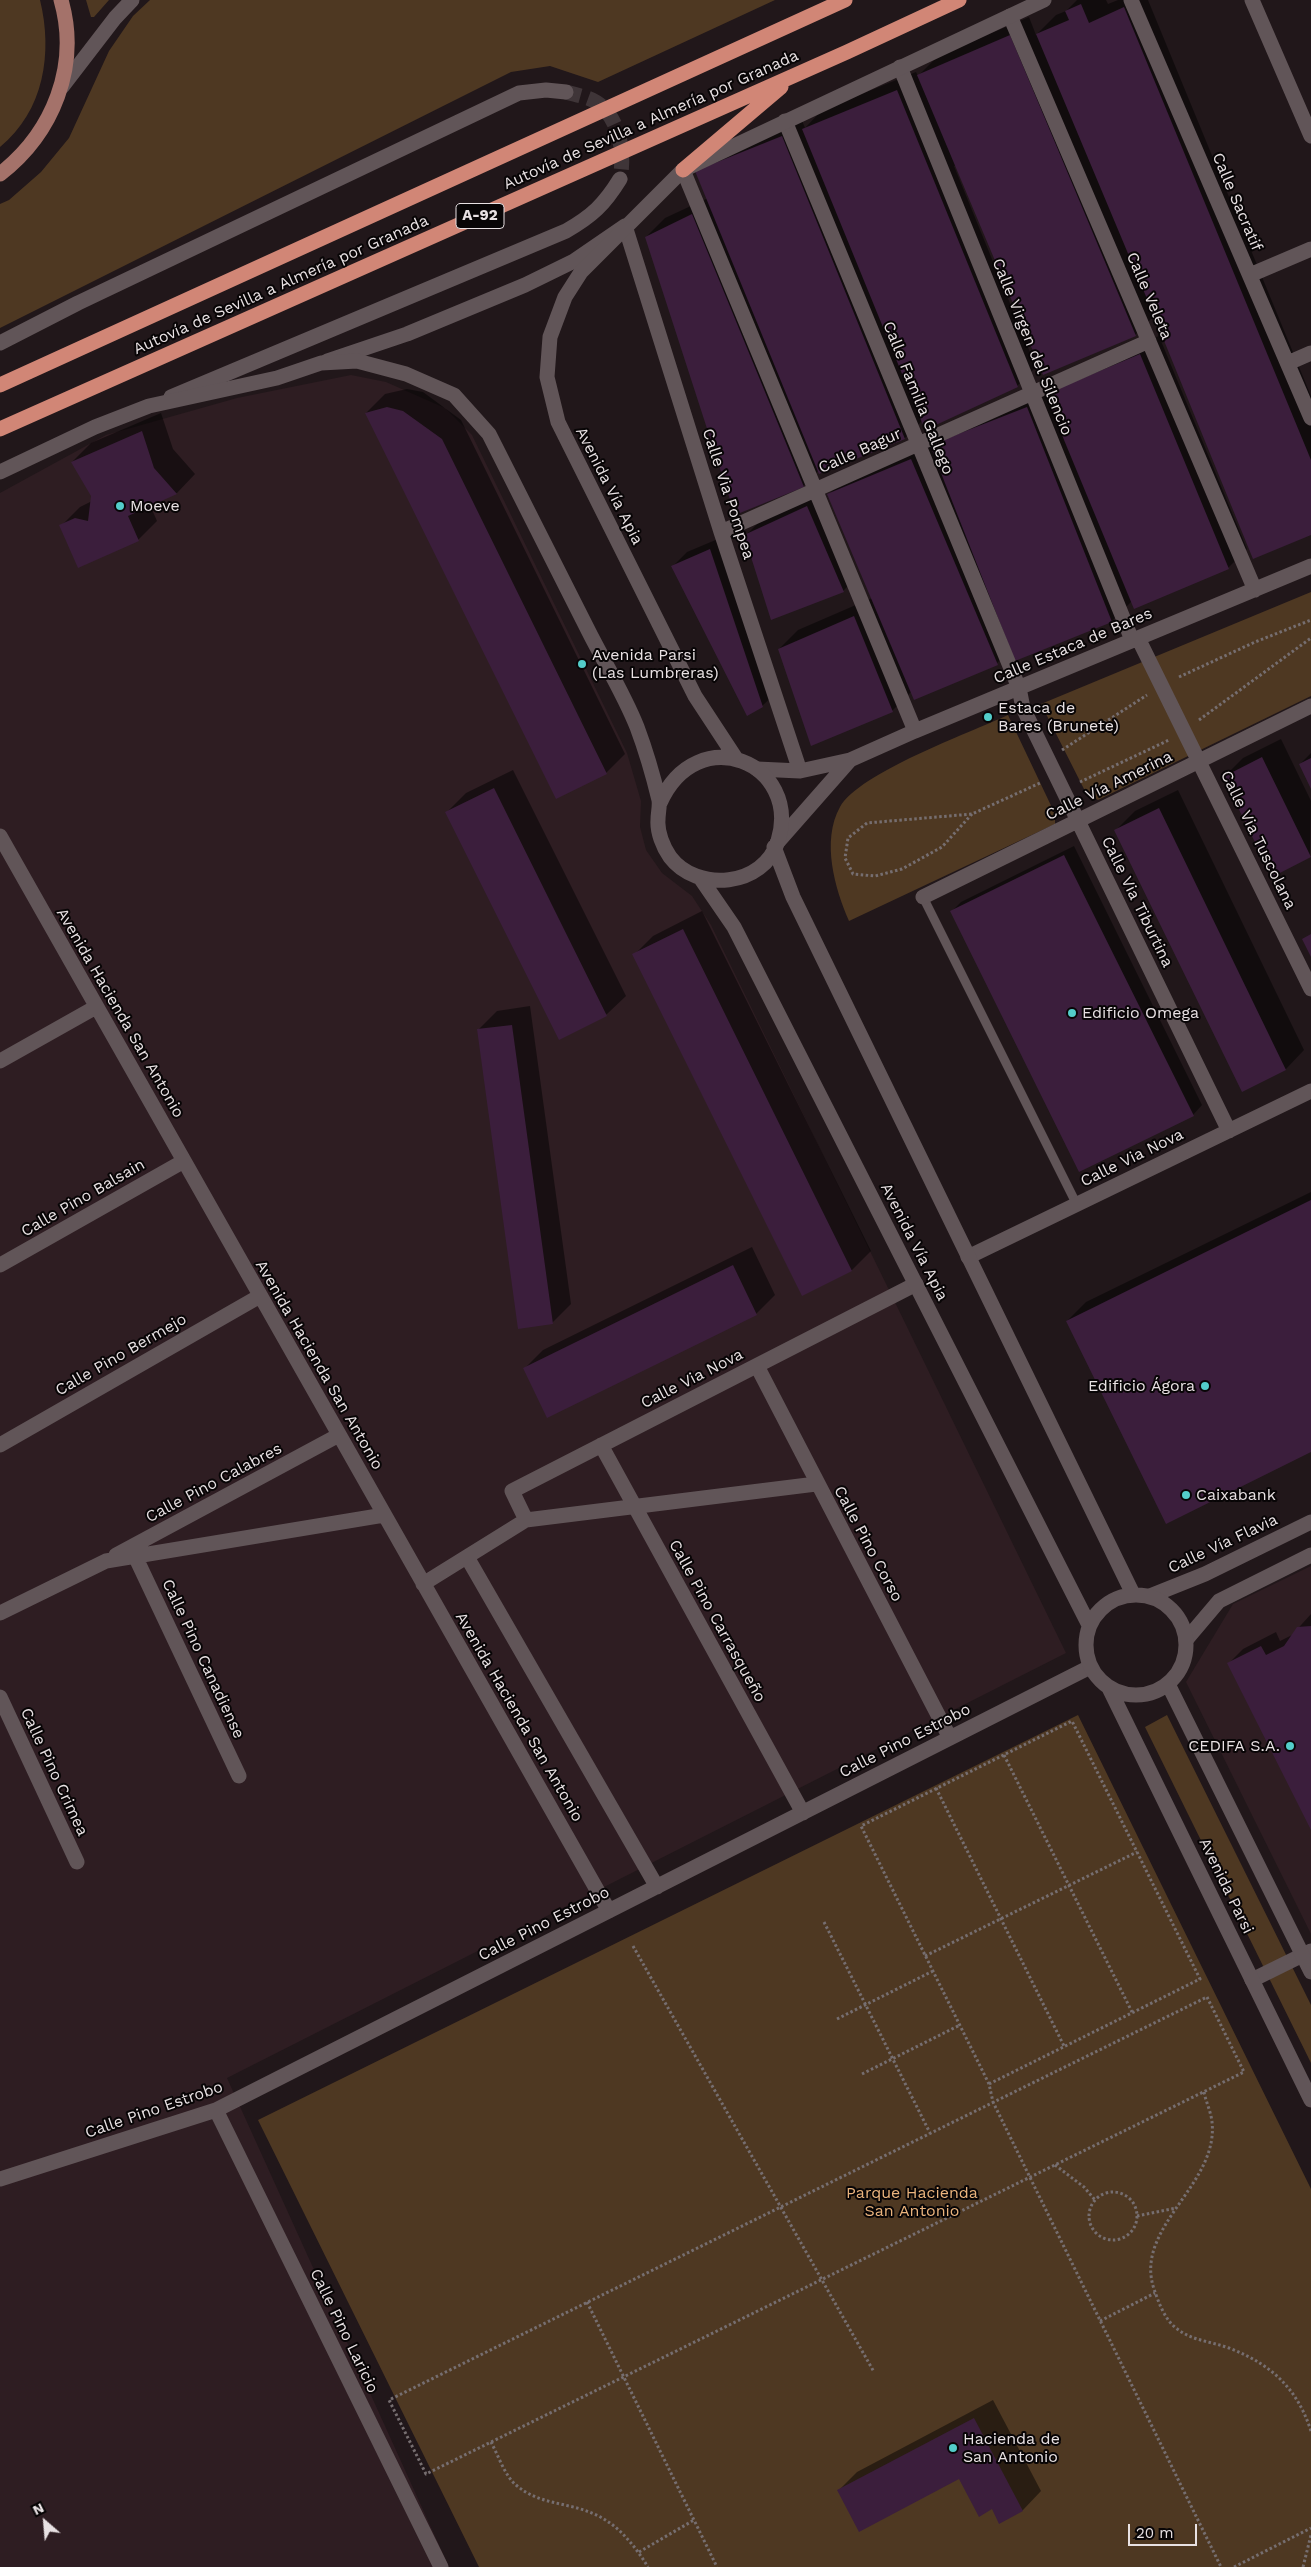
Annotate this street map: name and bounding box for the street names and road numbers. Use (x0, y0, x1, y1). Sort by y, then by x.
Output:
street label: Autovía de Sevilla a Almería por Granada (501, 46, 801, 194)
street label: Calle Sacratif (1208, 150, 1266, 254)
road number: A-92 (456, 204, 504, 228)
street label: Autovía de Sevilla a Almería por Granada (131, 211, 431, 359)
street label: Calle Veleta (1122, 249, 1176, 343)
street label: Calle Virgen del Silencio (988, 256, 1076, 438)
street label: Calle Familia Gallego (878, 319, 958, 477)
street label: Avenida Vía Apia (571, 424, 647, 548)
street label: Calle Bagur (815, 424, 905, 478)
street label: Calle Via Pompea (698, 426, 758, 562)
street label: Calle Estaca de Bares (991, 604, 1155, 688)
street label: Calle Vía Amerina (1043, 747, 1175, 825)
street label: Calle Via Tuscolana (1216, 767, 1300, 913)
street label: Calle Via Tiburtina (1097, 833, 1177, 971)
street label: Avenida Hacienda San Antonio (52, 905, 188, 1121)
street label: Calle Via Nova (1077, 1125, 1187, 1191)
street label: Calle Pino Balsain (18, 1155, 148, 1241)
street label: Avenida Vía Apia (876, 1180, 952, 1304)
street label: Avenida Hacienda San Antonio (251, 1257, 387, 1473)
street label: Calle Pino Bermejo (52, 1310, 190, 1400)
street label: Calle Via Nova (638, 1345, 746, 1413)
street label: Calle Pino Calabres (143, 1439, 285, 1527)
street label: Calle Pino Corso (829, 1483, 907, 1605)
street label: Calle Vía Flavia (1165, 1510, 1281, 1578)
street label: Calle Pino Carrasqueño (664, 1537, 770, 1705)
street label: Calle Pino Canadiense (158, 1576, 248, 1742)
street label: Avenida Hacienda San Antonio (451, 1609, 587, 1825)
street label: Calle Pino Estrobo (836, 1700, 974, 1782)
street label: Calle Pino Crimea (16, 1705, 92, 1839)
street label: Avenida Parsi (1195, 1835, 1257, 1937)
street label: Calle Pino Estrobo (475, 1883, 613, 1965)
street label: Calle Pino Estrobo (83, 2077, 225, 2143)
street label: Calle Pino Laricio (306, 2266, 382, 2396)

